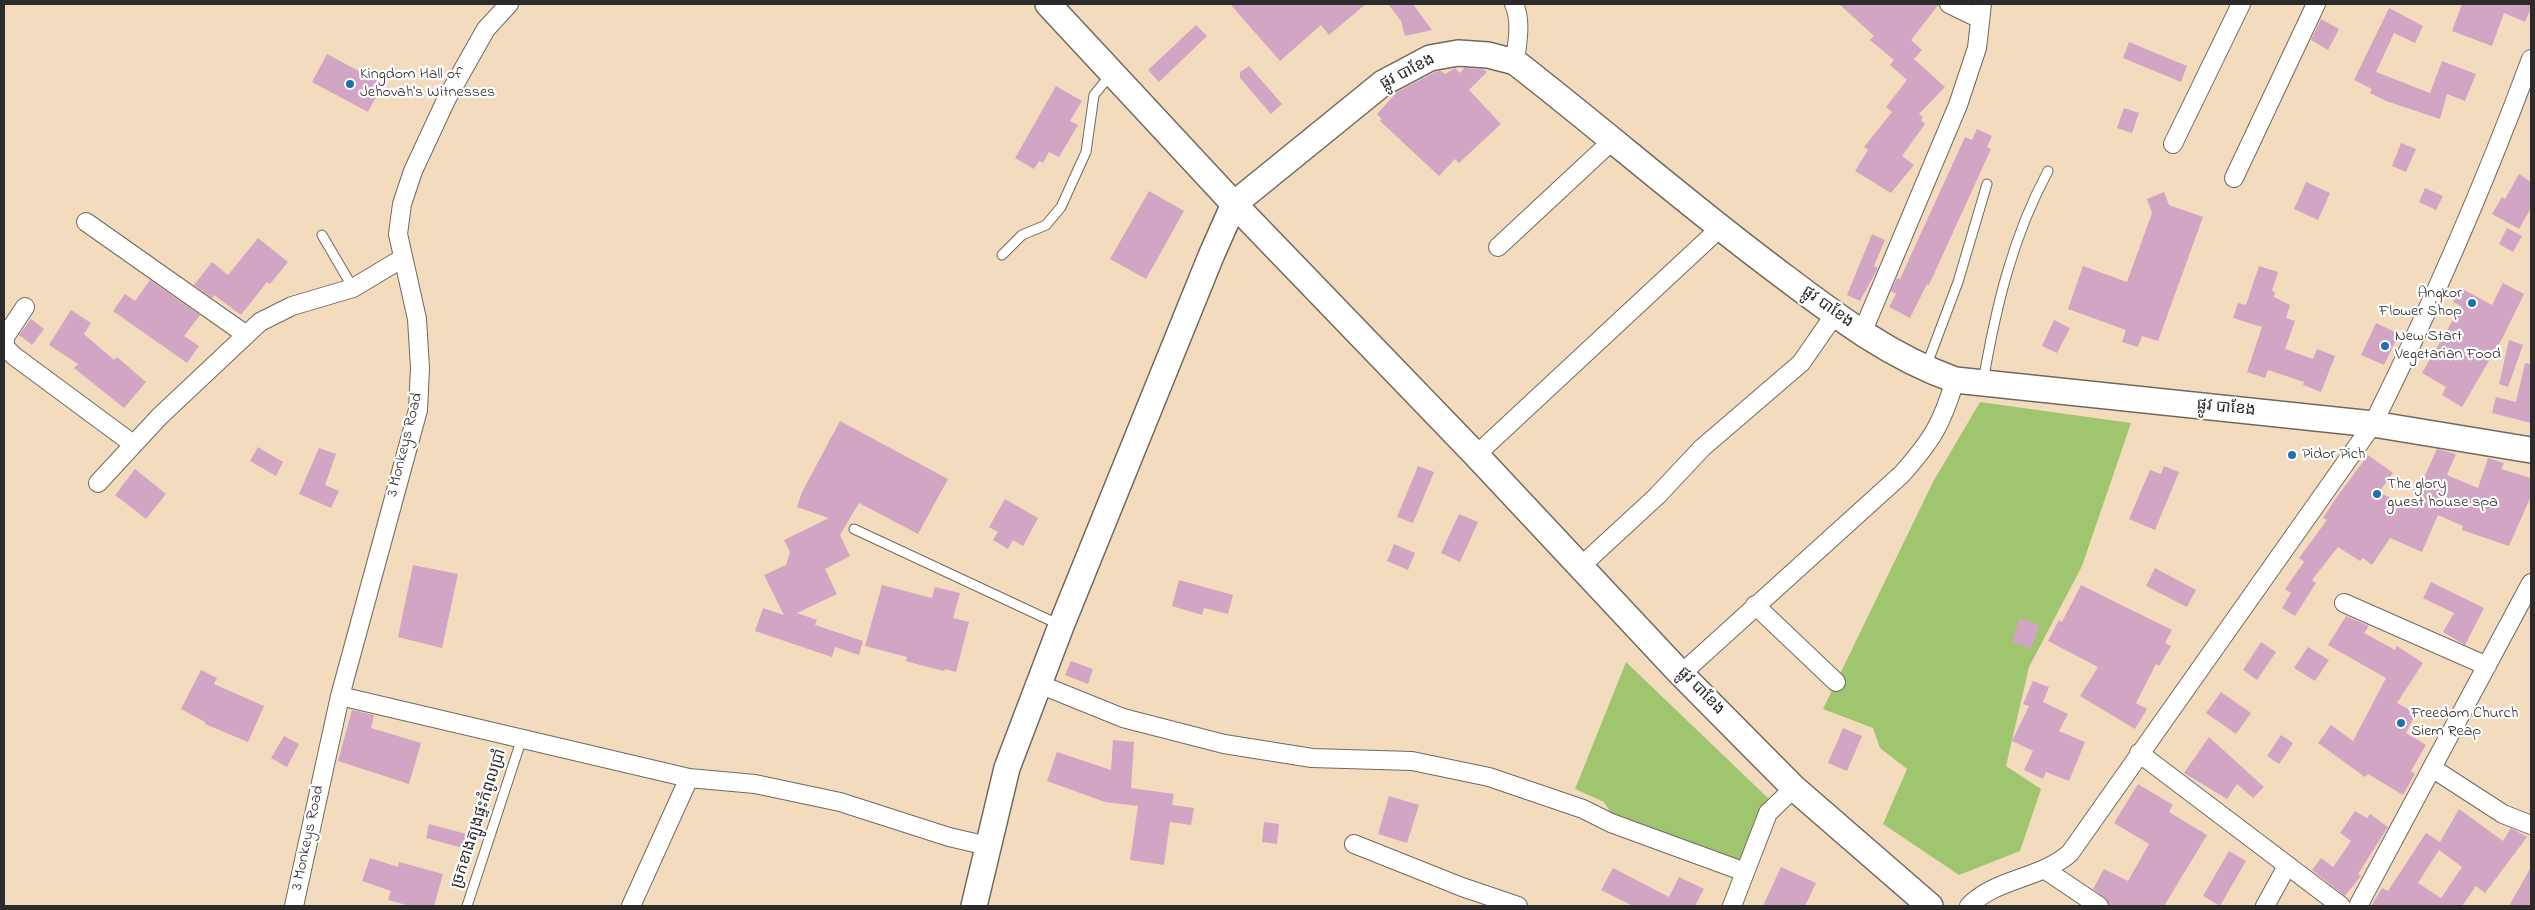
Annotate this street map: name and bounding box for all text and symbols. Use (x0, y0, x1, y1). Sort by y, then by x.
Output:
street label: ផ្លូវ បាខែង (1377, 51, 1439, 95)
place label: Kingdom Hall of Jehovah's Witnesses (360, 65, 495, 103)
marker: Kingdom Hall of Jehovah's Witnesses (344, 78, 356, 90)
street label: ផ្លូវ បាខែង (1797, 283, 1857, 333)
place label: Angkor Flower Shop (2379, 284, 2462, 322)
marker: Angkor Flower Shop (2466, 297, 2478, 309)
place label: New Start Vegetarian Food (2395, 327, 2501, 365)
marker: New Start Vegetarian Food (2379, 340, 2391, 352)
street label: 3 Monkeys Road (384, 391, 428, 499)
street label: ផ្លូវ បាខែង (2196, 396, 2256, 422)
place label: Pidor Pich (2302, 445, 2365, 465)
marker: Pidor Pich (2286, 449, 2298, 461)
place label: The glory guest house spa (2387, 475, 2498, 513)
marker: The glory guest house spa (2371, 488, 2383, 500)
street label: ផ្លូវ បាខែង (1673, 664, 1727, 720)
place label: Freedom Church Siem Reap (2411, 704, 2518, 742)
marker: Freedom Church Siem Reap (2395, 717, 2407, 729)
street label: ច្រកខាងត្បូងផ្ទះកំពូលប្រាំ (448, 747, 512, 891)
street label: 3 Monkeys Road (289, 784, 329, 892)

